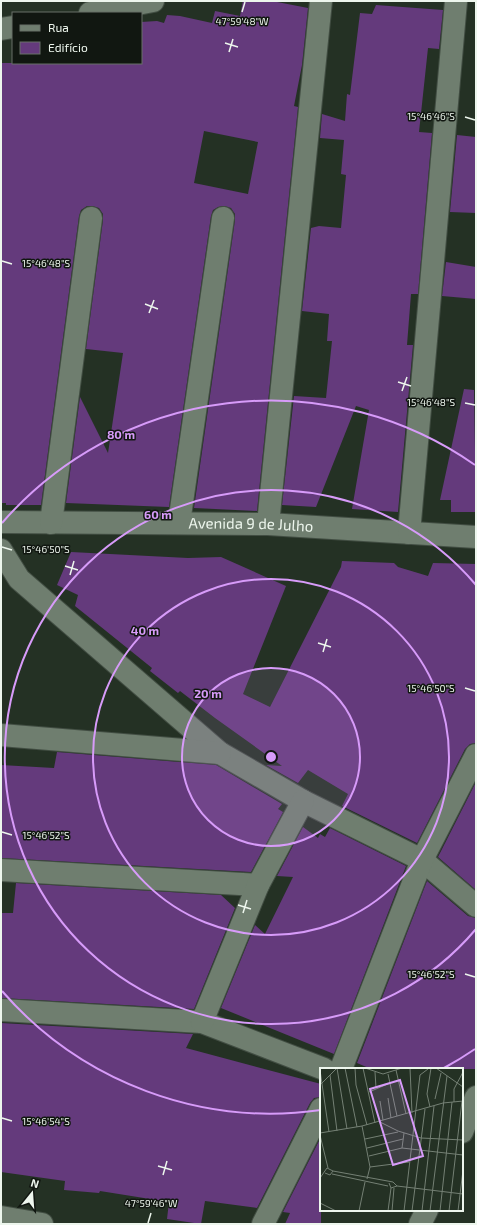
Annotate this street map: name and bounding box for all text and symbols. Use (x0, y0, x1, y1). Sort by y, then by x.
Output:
legend (12, 12, 142, 64)
text: 47°59'48"W (215, 15, 269, 27)
text: Rua (48, 20, 69, 34)
text: Edifício (48, 40, 88, 54)
text: 15°46'46"S (407, 110, 455, 122)
text: 15°46'48"S (22, 257, 70, 269)
text: 15°46'48"S (407, 396, 455, 408)
text: 80 m (107, 427, 135, 441)
text: 60 m (144, 507, 172, 521)
street label: Avenida 9 de Julho (189, 513, 314, 535)
text: 15°46'50"S (22, 543, 70, 555)
text: 40 m (131, 623, 159, 637)
text: 15°46'50"S (407, 682, 455, 694)
text: 20 m (194, 686, 222, 700)
centre of rings (264, 750, 278, 764)
text: 15°46'52"S (22, 829, 70, 841)
text: 15°46'52"S (407, 968, 455, 980)
inset map (320, 1068, 463, 1211)
text: 15°46'54"S (22, 1115, 70, 1127)
north arrow (12, 1173, 52, 1213)
text: N (29, 1176, 41, 1190)
text: 47°59'46"W (125, 1197, 178, 1209)

